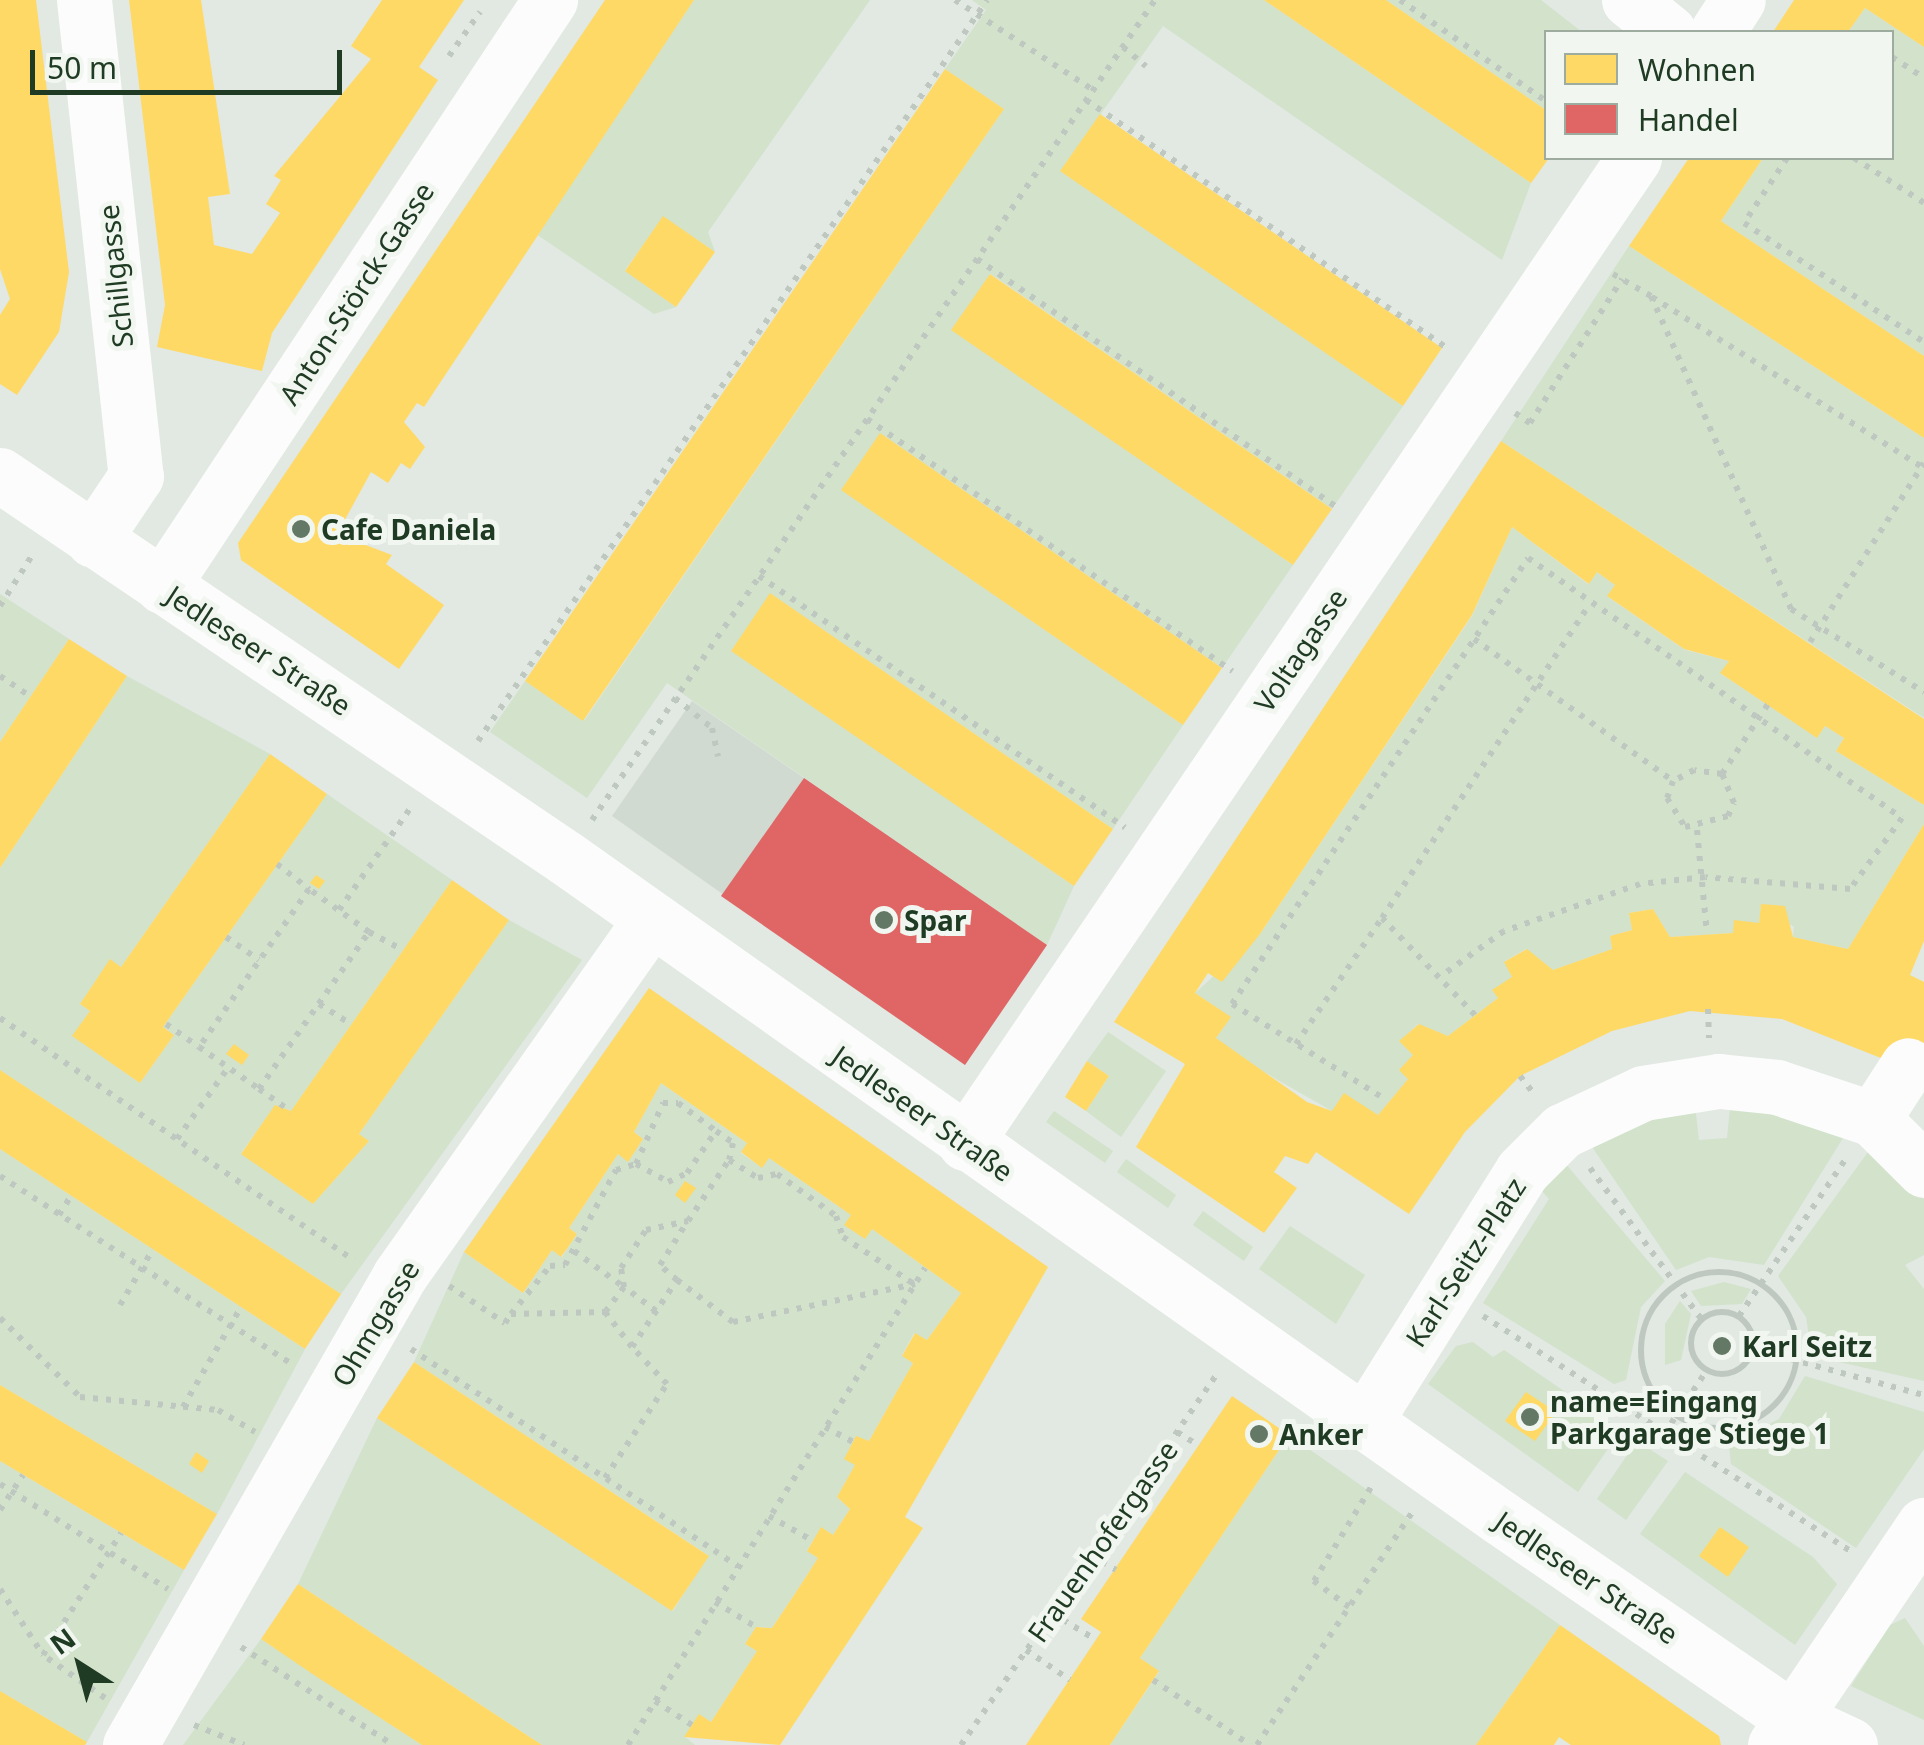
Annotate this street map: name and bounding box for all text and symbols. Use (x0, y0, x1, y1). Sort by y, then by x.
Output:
scale bar (35, 30, 348, 92)
legend (1544, 30, 1894, 160)
text: 50 m (47, 47, 117, 88)
text: Wohnen (1638, 49, 1756, 90)
text: Handel (1638, 99, 1739, 140)
street label: Anton-Störck-Gasse (272, 176, 440, 410)
street label: Schillgasse (91, 203, 139, 349)
place label: Cafe Daniela (321, 512, 496, 546)
marker: Cafe Daniela (290, 518, 312, 540)
street label: Jedleseer Straße (160, 578, 358, 722)
street label: Voltagasse (1246, 582, 1354, 718)
place label: Spar (904, 903, 966, 937)
marker: Spar (873, 909, 895, 931)
street label: Jedleseer Straße (826, 1038, 1020, 1188)
street label: Karl-Seitz-Platz (1398, 1171, 1532, 1353)
street label: Ohmgasse (324, 1254, 426, 1392)
place label: Karl Seitz (1742, 1329, 1872, 1363)
marker: Karl Seitz (1711, 1335, 1733, 1357)
place label: name=Eingang Parkgarage Stiege 1 (1550, 1384, 1829, 1450)
marker: name=Eingang Parkgarage Stiege 1 (1519, 1406, 1541, 1428)
place label: Anker (1279, 1417, 1363, 1451)
marker: Anker (1248, 1423, 1270, 1445)
street label: Frauenhofergasse (1020, 1434, 1184, 1648)
street label: Jedleseer Straße (1489, 1503, 1685, 1651)
north arrow (30, 1615, 130, 1715)
text: N (42, 1619, 83, 1663)

